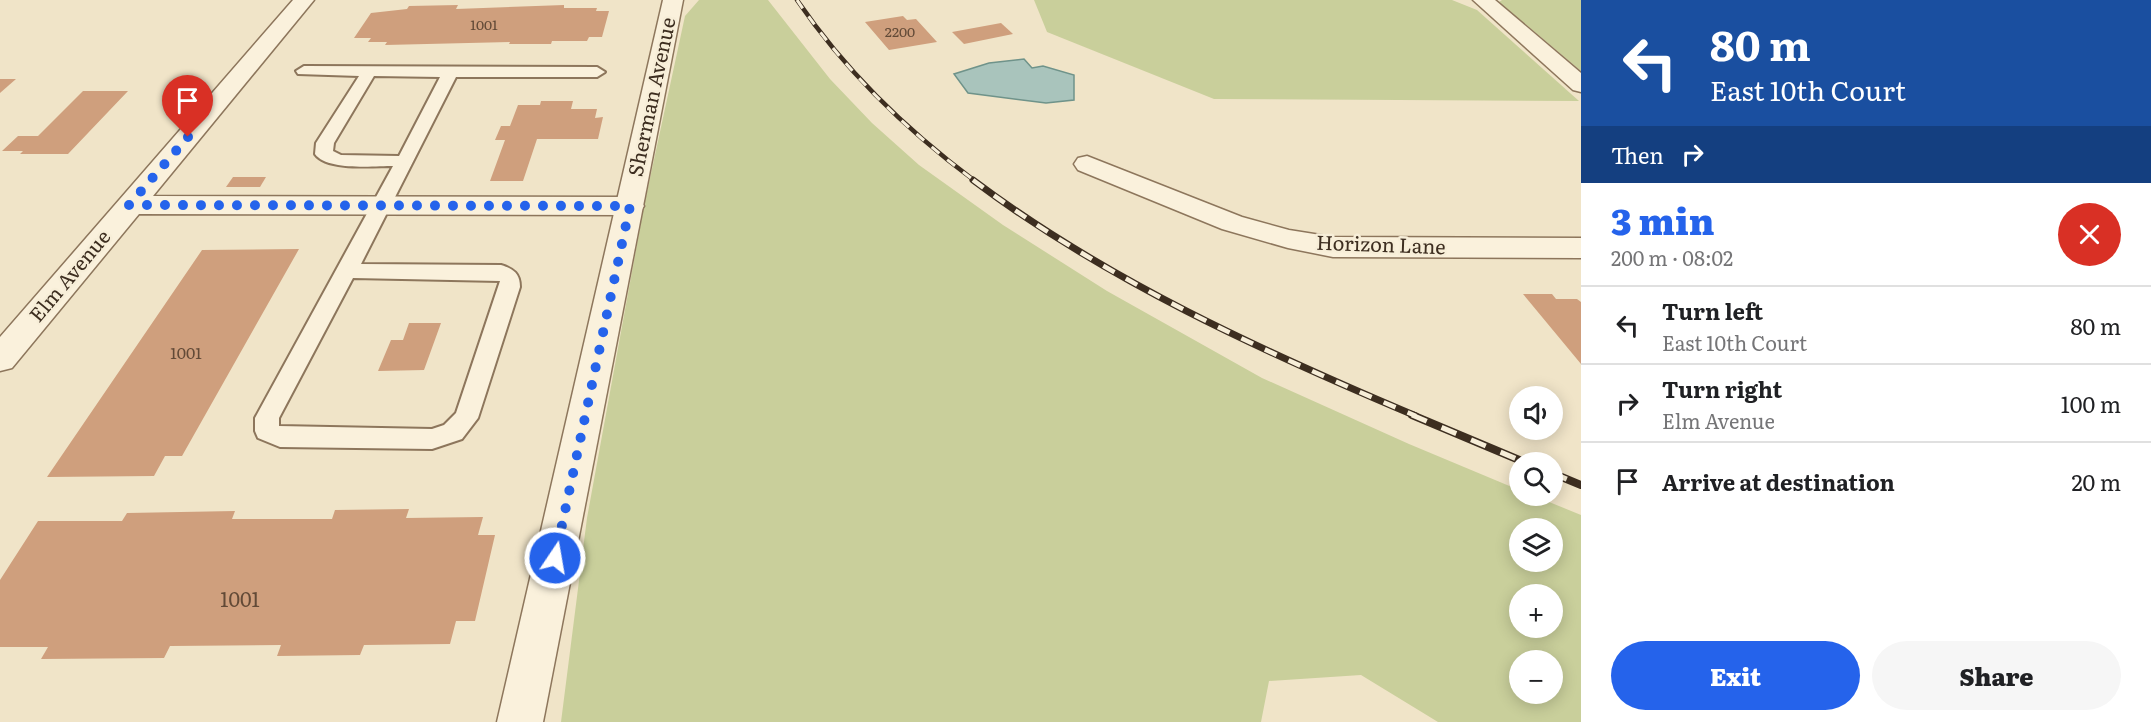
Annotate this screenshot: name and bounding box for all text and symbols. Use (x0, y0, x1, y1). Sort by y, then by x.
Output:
text: 80 m (1710, 12, 1811, 74)
house number: 1001 (470, 14, 498, 34)
street label: Sherman Avenue (619, 14, 682, 179)
house number: 2200 (885, 21, 915, 41)
icon: left (1611, 24, 1689, 102)
text: East 10th Court (1710, 69, 1906, 109)
pin (162, 75, 213, 137)
icon: arrive (171, 84, 204, 117)
text: Then (1611, 138, 1664, 171)
icon: right (1676, 138, 1709, 171)
text: 3 min (1611, 193, 1715, 246)
button: close (2058, 203, 2121, 266)
street label: Elm Avenue (21, 222, 116, 328)
street label: Horizon Lane (1316, 226, 1446, 260)
text: 200 m · 08:02 (1611, 242, 1733, 272)
text: Turn left (1662, 294, 1763, 327)
icon: left (1611, 309, 1644, 342)
text: 80 m (2070, 309, 2121, 342)
text: East 10th Court (1662, 327, 1807, 357)
house number: 1001 (170, 340, 202, 364)
text: Turn right (1662, 372, 1782, 405)
map controls (1509, 386, 1563, 704)
button: sound (1509, 386, 1563, 440)
icon: right (1611, 387, 1644, 420)
text: 100 m (2061, 387, 2121, 420)
text: Elm Avenue (1662, 405, 1775, 435)
button: search (1509, 452, 1563, 506)
icon: arrive (1611, 465, 1644, 498)
text: Arrive at destination (1662, 465, 1895, 498)
text: 20 m (2071, 465, 2121, 498)
button: layers (1509, 518, 1563, 572)
position arrow (523, 526, 587, 590)
house number: 1001 (220, 583, 260, 613)
button: + (1509, 584, 1563, 638)
button: Exit (1611, 641, 1860, 710)
button: Share (1872, 641, 2121, 710)
button: − (1509, 650, 1563, 704)

